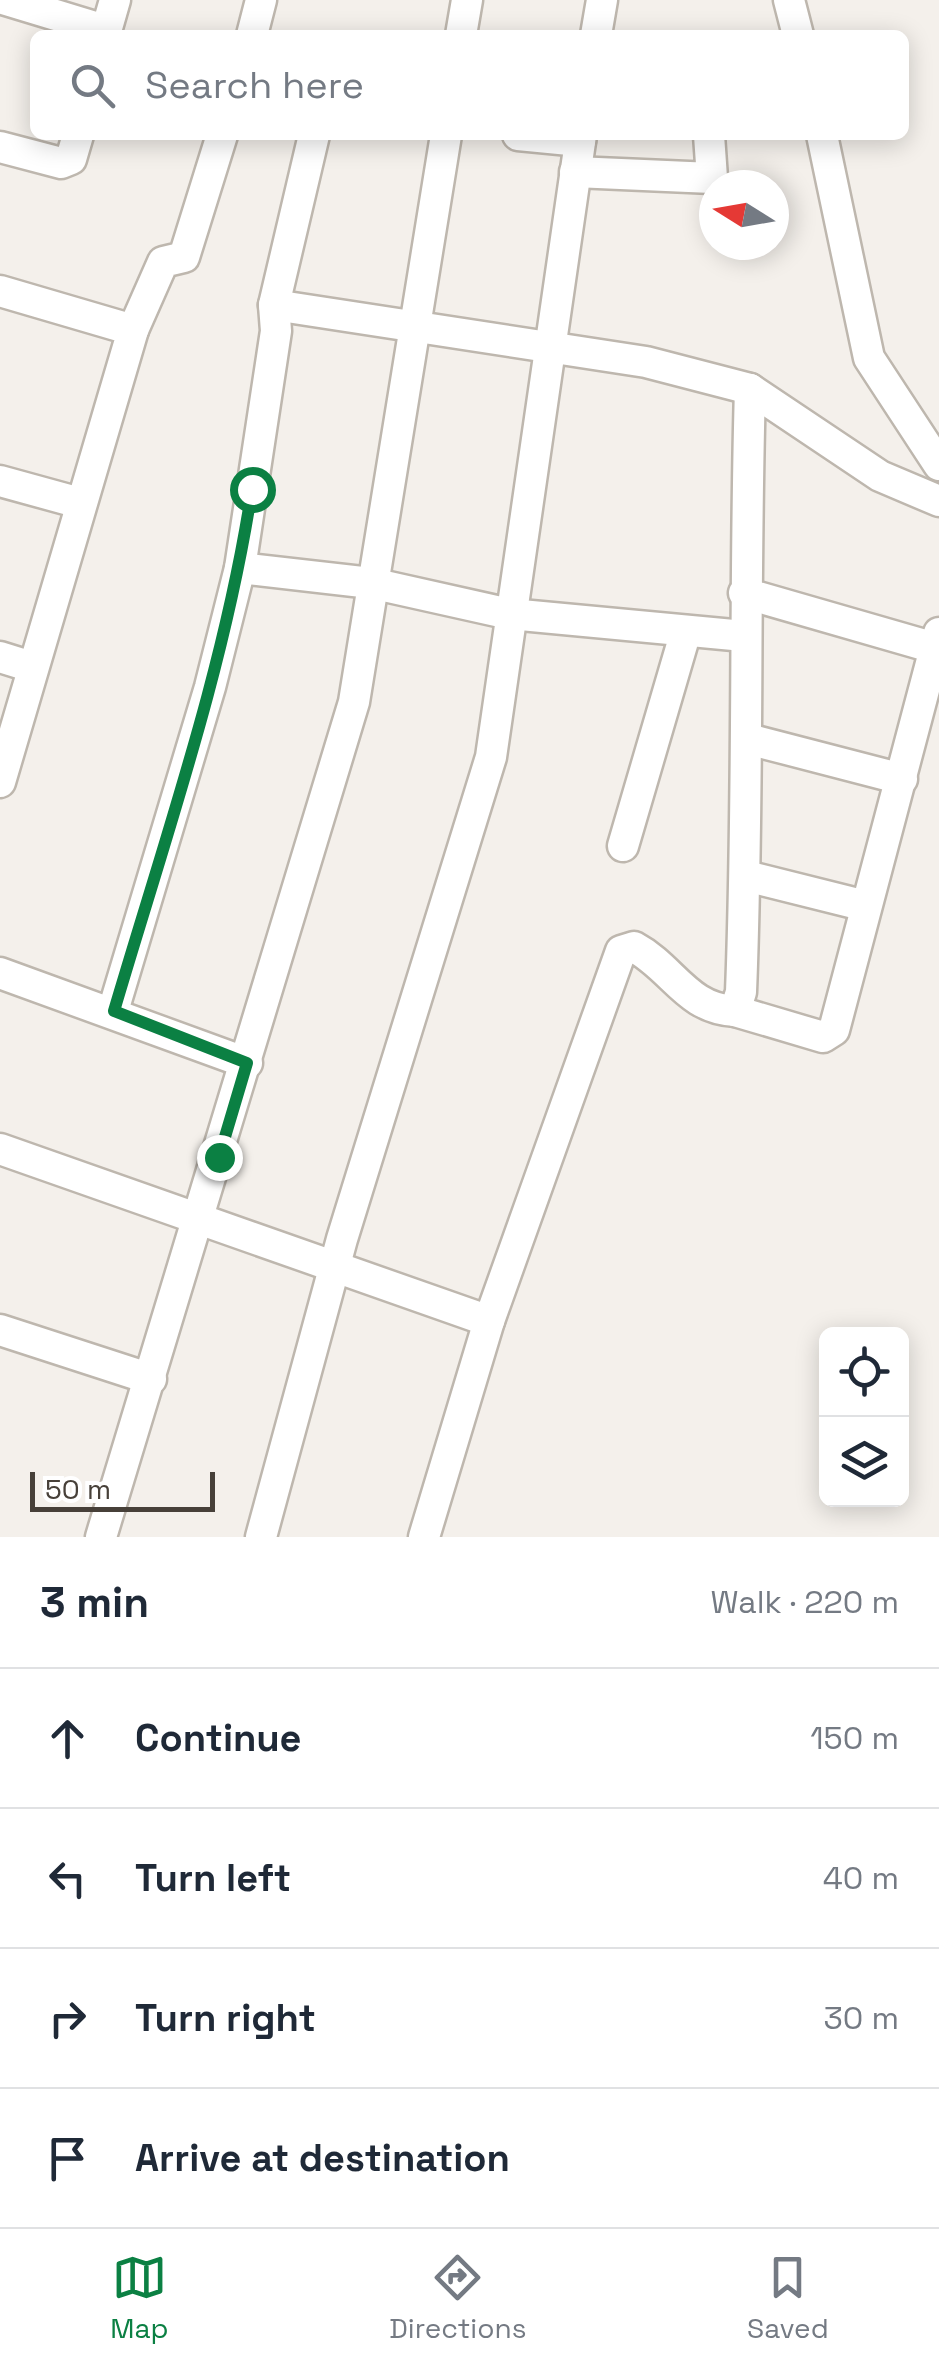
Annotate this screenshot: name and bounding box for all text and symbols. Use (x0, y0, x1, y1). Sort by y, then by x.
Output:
search box (30, 30, 909, 140)
icon: search (65, 58, 120, 113)
text: Search here (145, 61, 364, 109)
north arrow (699, 170, 789, 260)
route start (230, 467, 276, 513)
route end (197, 1135, 243, 1181)
map controls (819, 1327, 909, 1507)
button: locate (819, 1327, 909, 1417)
button: layers (819, 1417, 909, 1507)
scale bar (30, 1467, 215, 1512)
text: 50 m (45, 1471, 111, 1507)
text: 3 min (40, 1576, 149, 1629)
text: Walk · 220 m (711, 1582, 899, 1622)
icon: ahead (40, 1711, 95, 1766)
text: Continue (135, 1714, 301, 1762)
text: 150 m (810, 1718, 899, 1758)
icon: left (40, 1851, 95, 1906)
text: Turn left (135, 1854, 291, 1902)
text: 40 m (823, 1858, 899, 1898)
icon: right (40, 1991, 95, 2046)
text: Turn right (135, 1994, 316, 2042)
text: 30 m (823, 1998, 899, 2038)
icon: arrive (40, 2131, 95, 2186)
text: Arrive at destination (135, 2134, 510, 2182)
tab: Map (110, 2250, 169, 2346)
tab: Directions (389, 2250, 526, 2346)
tab: Saved (747, 2250, 829, 2346)

